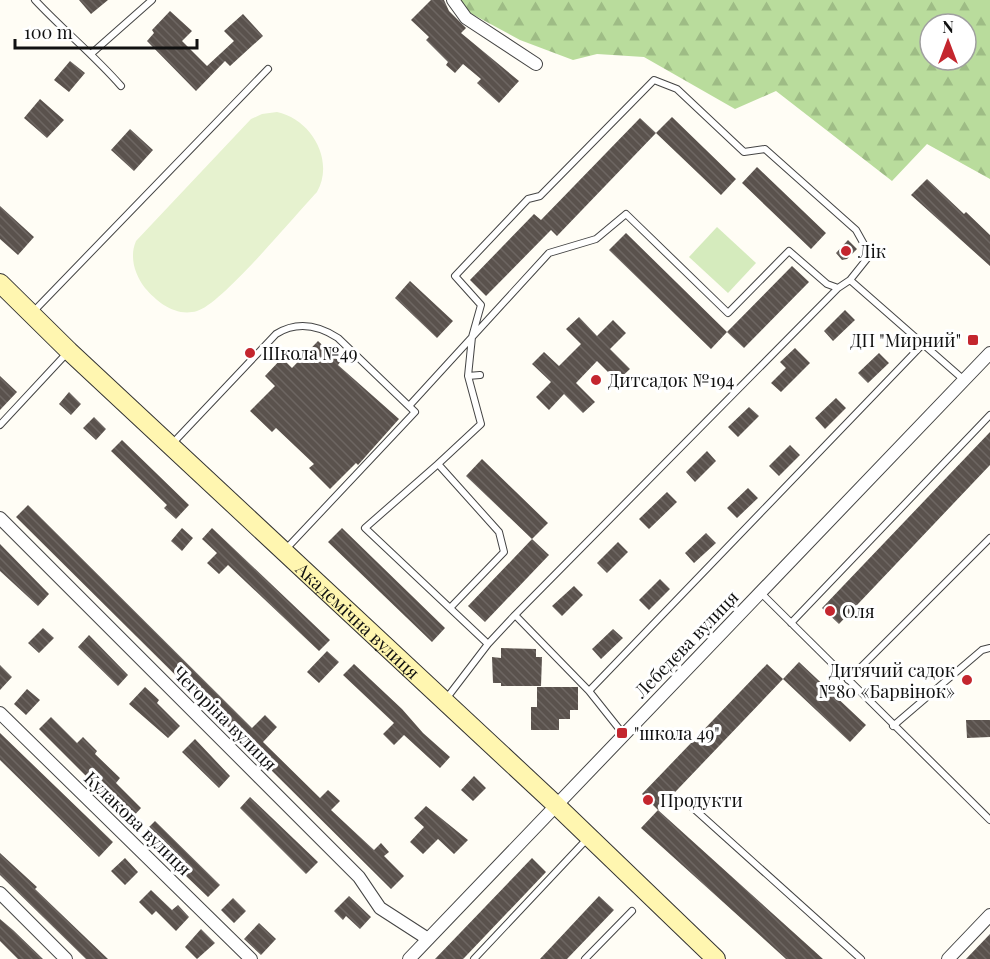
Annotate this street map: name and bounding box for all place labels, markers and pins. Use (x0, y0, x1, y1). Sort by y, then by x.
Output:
place label: Лік (857, 239, 886, 263)
marker: Лік (839, 244, 853, 258)
place label: ДП "Мирний" (850, 328, 961, 352)
marker: ДП "Мирний" (966, 333, 980, 347)
place label: Школа №49 (262, 341, 358, 365)
marker: Школа №49 (243, 346, 257, 360)
place label: Дитсадок №194 (608, 368, 735, 392)
marker: Дитсадок №194 (589, 373, 603, 387)
place label: Оля (842, 599, 875, 623)
marker: Оля (823, 604, 837, 618)
place label: Дитячий садок №80 «Барвінок» (819, 658, 955, 703)
marker: Дитячий садок №80 «Барвінок» (960, 673, 974, 687)
place label: "школа 49" (634, 721, 720, 745)
marker: "школа 49" (615, 726, 629, 740)
place label: Продукти (660, 788, 743, 812)
marker: Продукти (641, 793, 655, 807)

